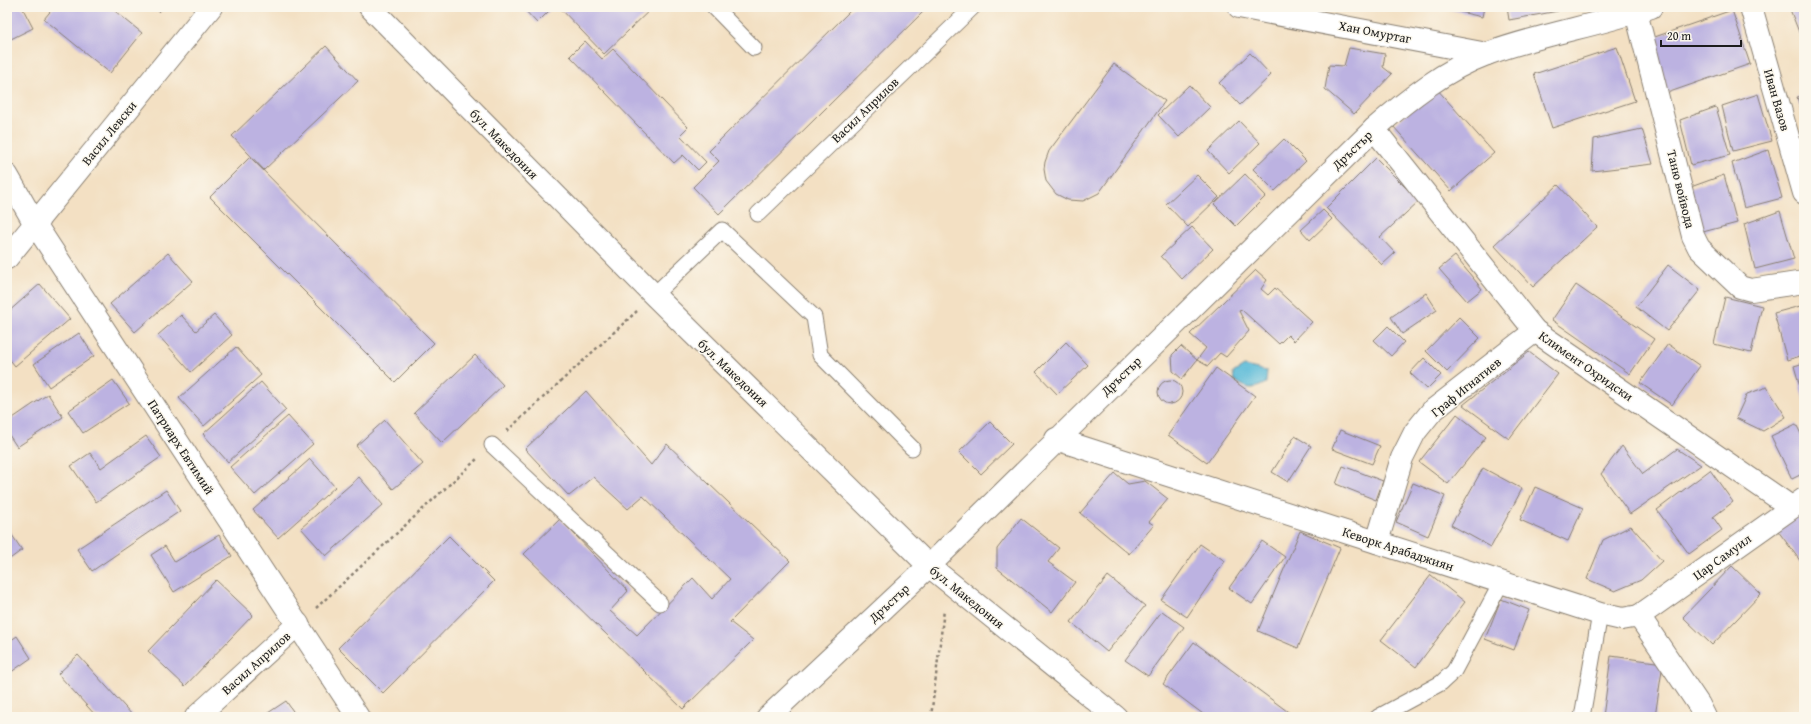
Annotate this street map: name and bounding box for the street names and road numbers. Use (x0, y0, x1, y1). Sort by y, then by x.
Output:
street label: Хан Омуртаг (1337, 16, 1413, 48)
street label: Иван Вазов (1759, 67, 1795, 133)
street label: Васил Априлов (827, 73, 903, 147)
street label: Васил Левски (77, 96, 141, 169)
street label: бул. Македония (465, 105, 543, 184)
street label: Дръстър (1327, 126, 1376, 175)
street label: Таню войвода (1662, 148, 1700, 231)
street label: Климент Охридски (1535, 326, 1637, 406)
street label: бул. Македония (694, 334, 773, 412)
street label: Дръстър (1096, 352, 1145, 401)
street label: Граф Игнатиев (1427, 353, 1505, 421)
street label: Патриарх Евтимий (143, 396, 219, 499)
street label: Кеворк Арабаджиян (1340, 522, 1457, 576)
street label: Цар Самуил (1689, 529, 1755, 585)
street label: бул. Македония (926, 561, 1009, 633)
street label: Дръстър (864, 579, 914, 628)
street label: Васил Априлов (217, 627, 295, 699)

